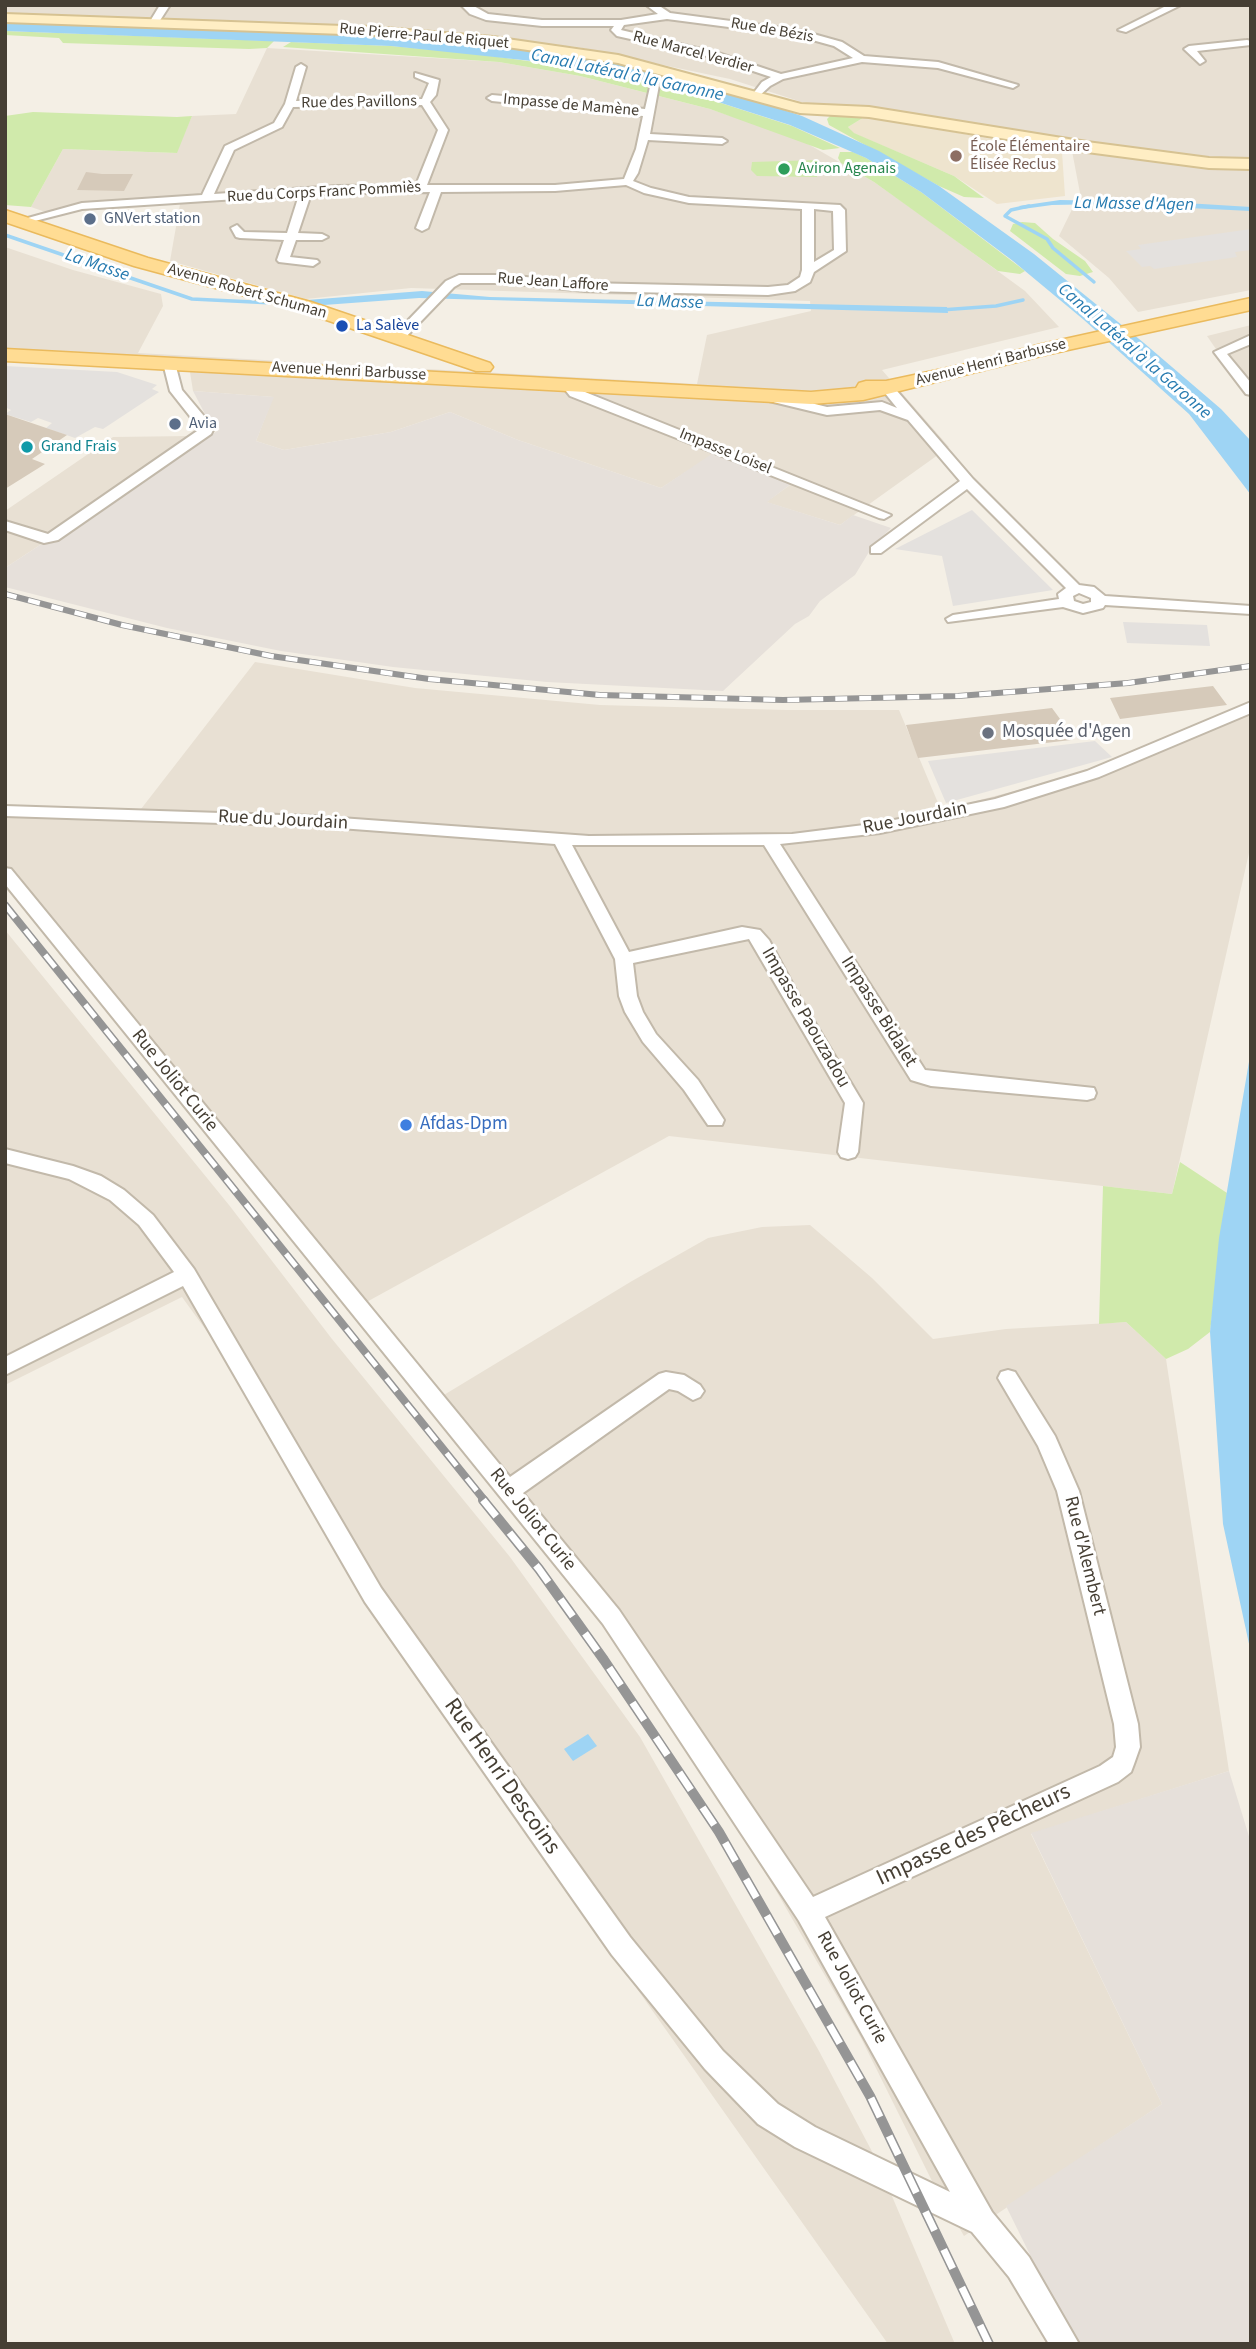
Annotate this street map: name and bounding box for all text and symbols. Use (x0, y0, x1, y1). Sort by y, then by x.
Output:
street label: Rue de Bézis (729, 14, 815, 48)
street label: Rue Pierre-Paul de Riquet (338, 20, 510, 54)
street label: Rue Marcel Verdier (631, 28, 755, 78)
water label: Canal Latéral à la Garonne (529, 45, 725, 107)
street label: Impasse de Mamène (502, 90, 640, 122)
street label: Rue des Pavillons (301, 92, 417, 114)
place label: École Élémentaire Élisée Reclus (970, 137, 1090, 175)
marker: École Élémentaire Élisée Reclus (948, 148, 964, 164)
place label: Aviron Agenais (798, 159, 896, 179)
marker: Aviron Agenais (776, 161, 792, 177)
street label: Rue du Corps Franc Pommiès (226, 178, 422, 208)
water label: La Masse d'Agen (1074, 193, 1194, 217)
place label: GNVert station (104, 209, 200, 229)
marker: GNVert station (82, 211, 98, 227)
water label: La Masse (62, 245, 132, 287)
street label: Avenue Robert Schuman (165, 260, 329, 324)
street label: Rue Jean Laffore (497, 270, 609, 296)
water label: Canal Latéral à la Garonne (1053, 279, 1215, 425)
water label: La Masse (636, 291, 704, 315)
place label: La Salève (356, 316, 419, 336)
marker: La Salève (334, 318, 350, 334)
street label: Avenue Henri Barbusse (914, 335, 1068, 391)
street label: Avenue Henri Barbusse (271, 358, 427, 386)
place label: Avia (189, 414, 217, 434)
marker: Avia (167, 416, 183, 432)
street label: Impasse Loisel (676, 425, 774, 479)
place label: Grand Frais (41, 437, 116, 457)
marker: Grand Frais (19, 439, 35, 455)
place label: Mosquée d'Agen (1002, 722, 1131, 744)
marker: Mosquée d'Agen (980, 725, 996, 741)
street label: Rue Jourdain (861, 798, 969, 840)
street label: Rue du Jourdain (217, 806, 349, 836)
street label: Impasse Paouzadou (756, 944, 854, 1092)
street label: Impasse Bidalet (835, 952, 921, 1072)
street label: Rue Joliot Curie (126, 1025, 222, 1137)
place label: Afdas-Dpm (420, 1114, 508, 1136)
marker: Afdas-Dpm (398, 1117, 414, 1133)
street label: Rue Joliot Curie (484, 1464, 580, 1576)
street label: Rue d'Alembert (1058, 1494, 1110, 1618)
street label: Rue Henri Descoins (437, 1694, 565, 1860)
street label: Impasse des Pêcheurs (872, 1779, 1076, 1893)
street label: Rue Joliot Curie (811, 1928, 891, 2048)

